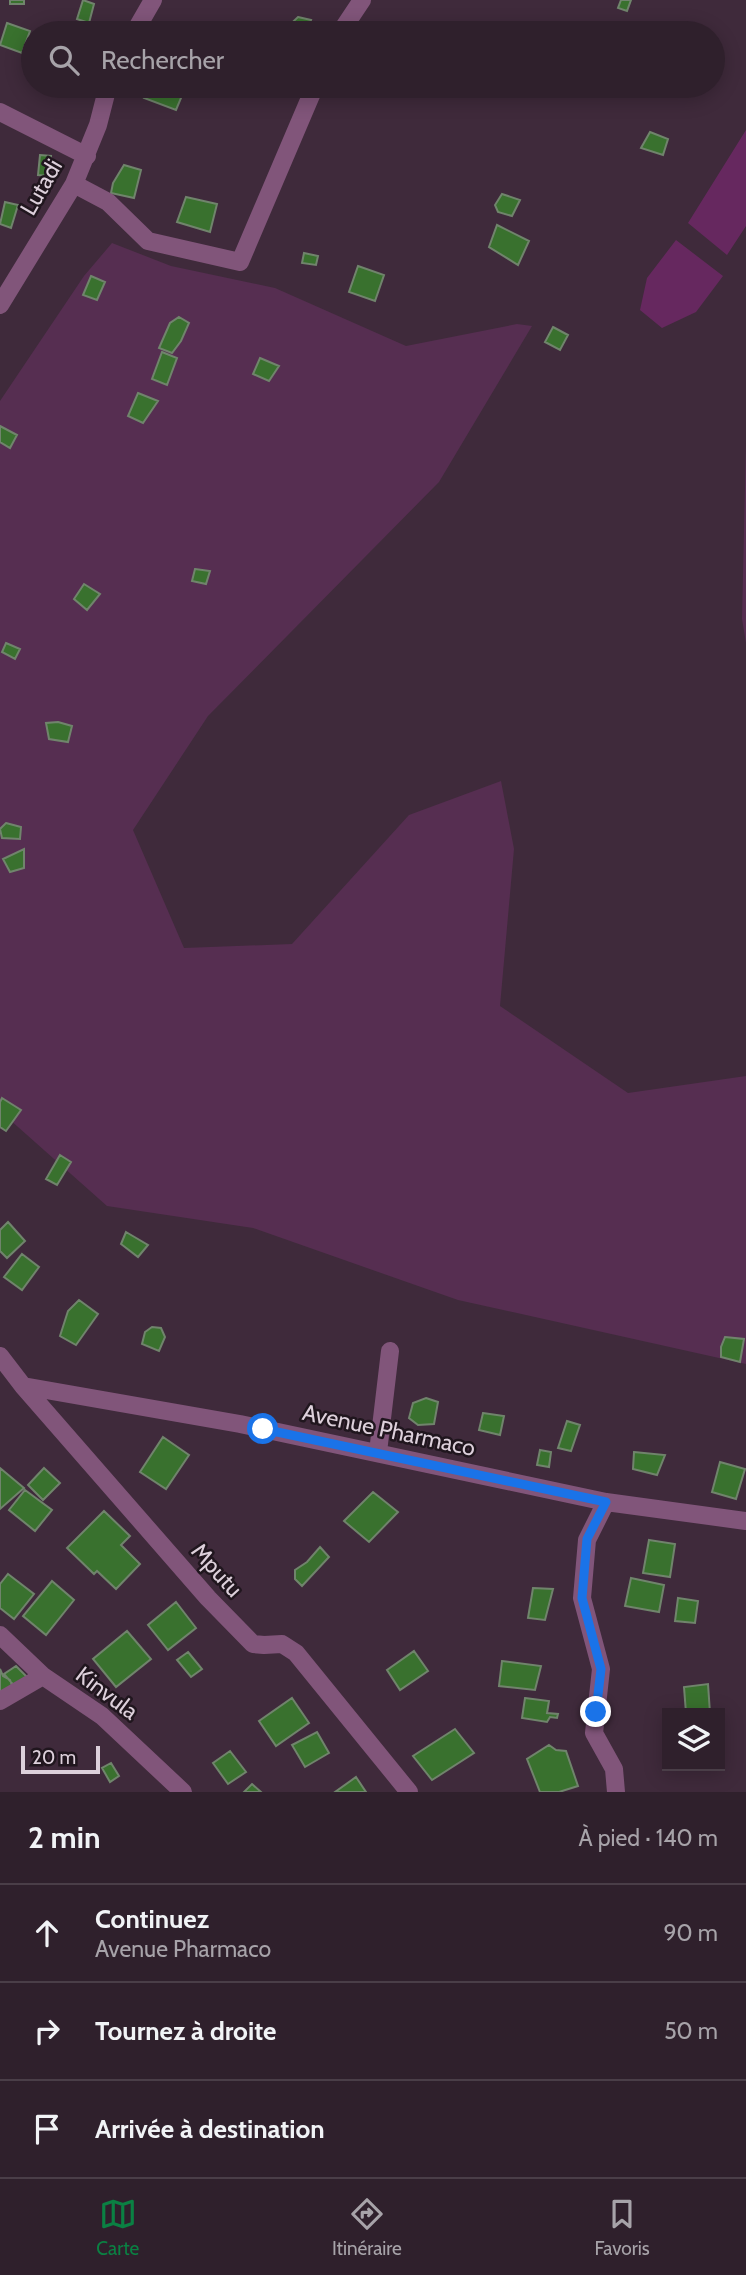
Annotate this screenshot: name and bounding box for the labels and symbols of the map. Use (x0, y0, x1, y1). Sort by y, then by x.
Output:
street label: Lutadi (14, 154, 68, 220)
street label: Avenue Pharmaco (300, 1398, 478, 1462)
route start (247, 1413, 278, 1444)
street label: Mputu (185, 1537, 249, 1603)
street label: Kinvula (70, 1661, 144, 1725)
route end (580, 1696, 611, 1727)
scale bar (21, 1743, 100, 1775)

